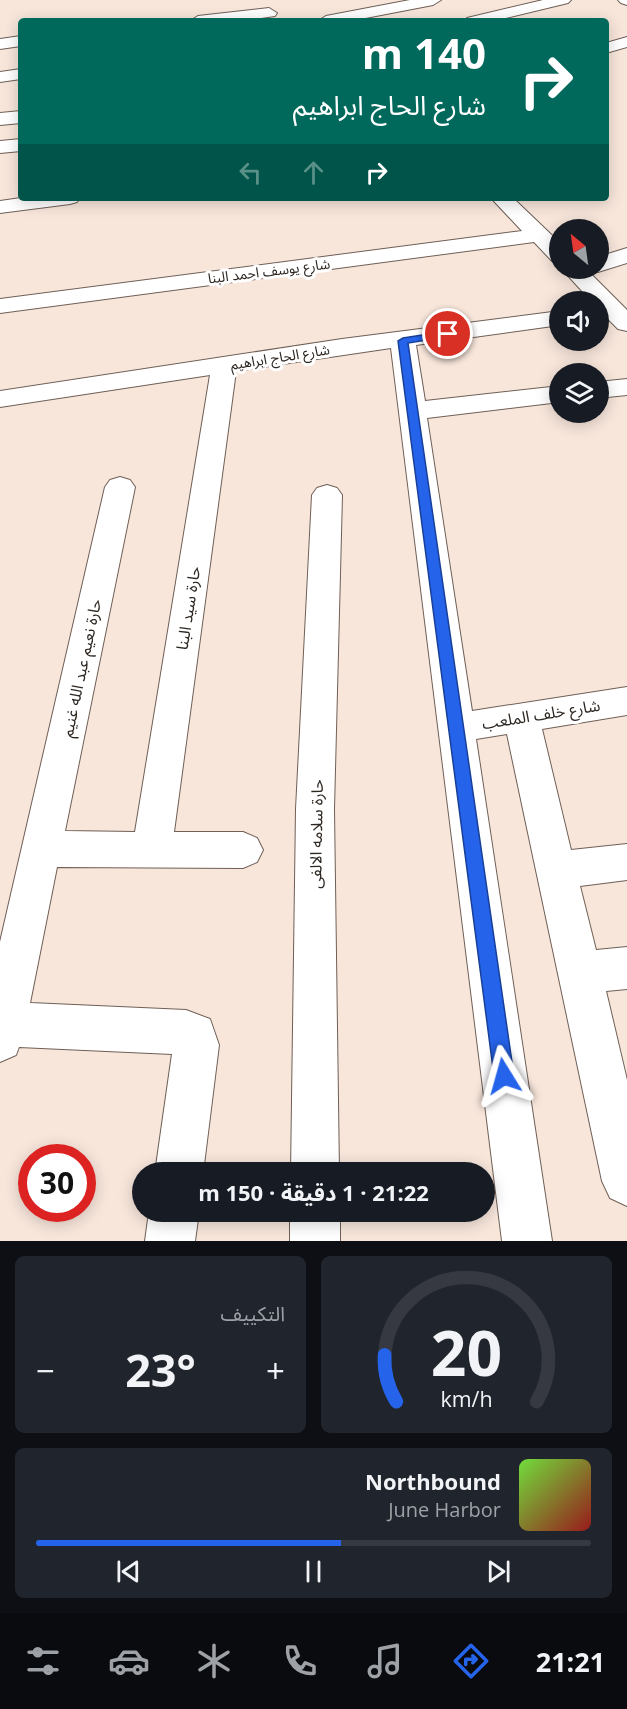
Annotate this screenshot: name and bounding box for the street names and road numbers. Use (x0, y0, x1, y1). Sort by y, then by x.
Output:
street label: شارع يوسف احمد البنا (207, 254, 331, 289)
street label: شارع الحاج ابراهيم (229, 339, 331, 376)
street label: حارة سيد البنا (171, 564, 205, 652)
street label: حارة نعيم عبد الله غنيم (56, 597, 108, 740)
street label: شارع خلف الملعب (480, 694, 602, 736)
street label: حارة سلامه الالفى (304, 779, 328, 889)

